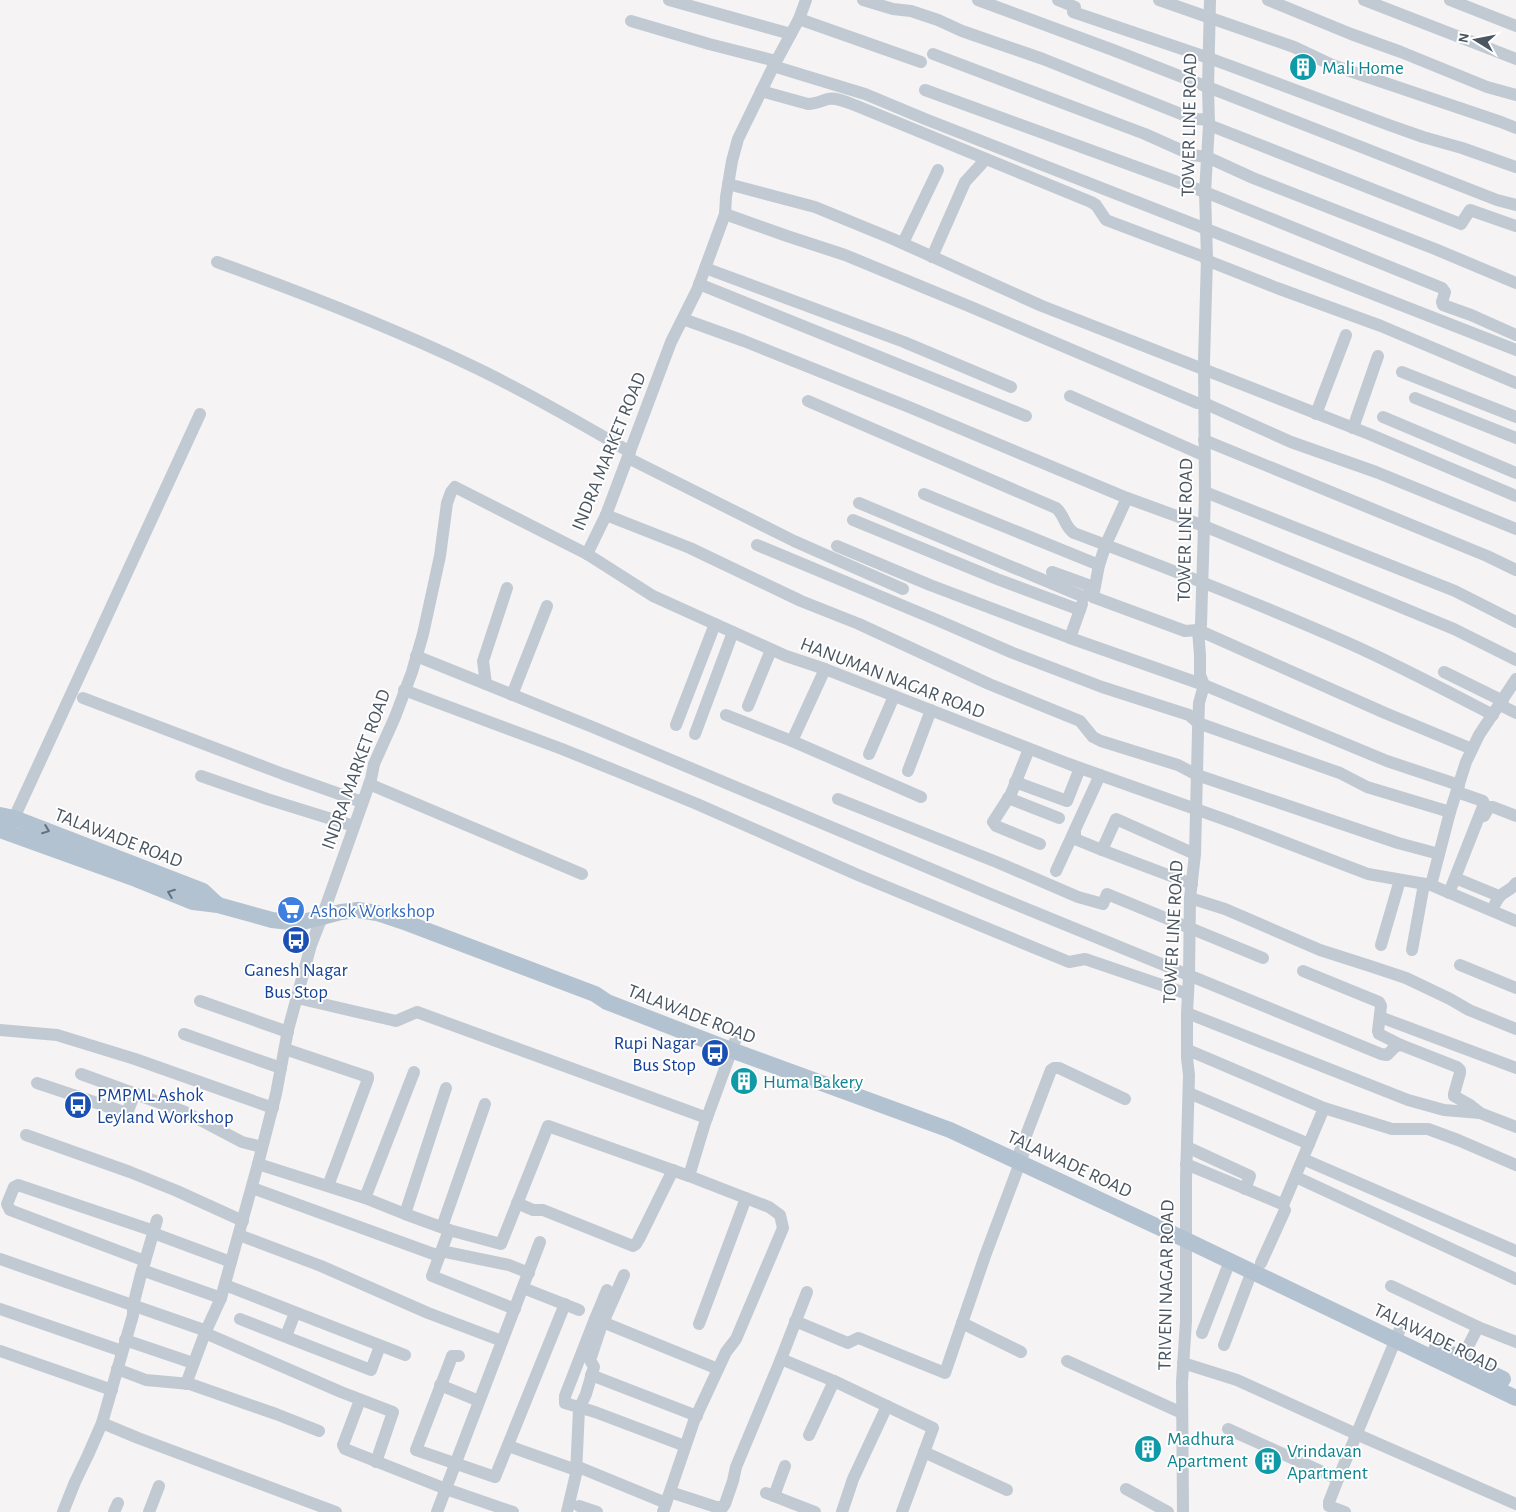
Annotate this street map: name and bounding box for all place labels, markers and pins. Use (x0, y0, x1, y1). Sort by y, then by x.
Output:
building icon: Mali Home (1288, 52, 1318, 82)
place label: Mali Home (1322, 59, 1404, 78)
supermarket icon: Ashok Workshop (276, 895, 306, 925)
place label: Ashok Workshop (310, 902, 435, 921)
bus stop icon: Ganesh Nagar Bus Stop (281, 925, 311, 955)
place label: Ganesh Nagar Bus Stop (244, 961, 348, 1002)
place label: Rupi Nagar Bus Stop (614, 1034, 696, 1075)
bus stop icon: Rupi Nagar Bus Stop (700, 1038, 730, 1068)
building icon: Huma Bakery (729, 1066, 759, 1096)
place label: Huma Bakery (763, 1073, 863, 1092)
place label: PMPML Ashok Leyland Workshop (97, 1086, 234, 1127)
bus stop icon: PMPML Ashok Leyland Workshop (63, 1090, 93, 1120)
place label: Madhura Apartment (1167, 1430, 1248, 1471)
building icon: Madhura Apartment (1133, 1434, 1163, 1464)
place label: Vrindavan Apartment (1287, 1442, 1368, 1483)
building icon: Vrindavan Apartment (1253, 1446, 1283, 1476)

